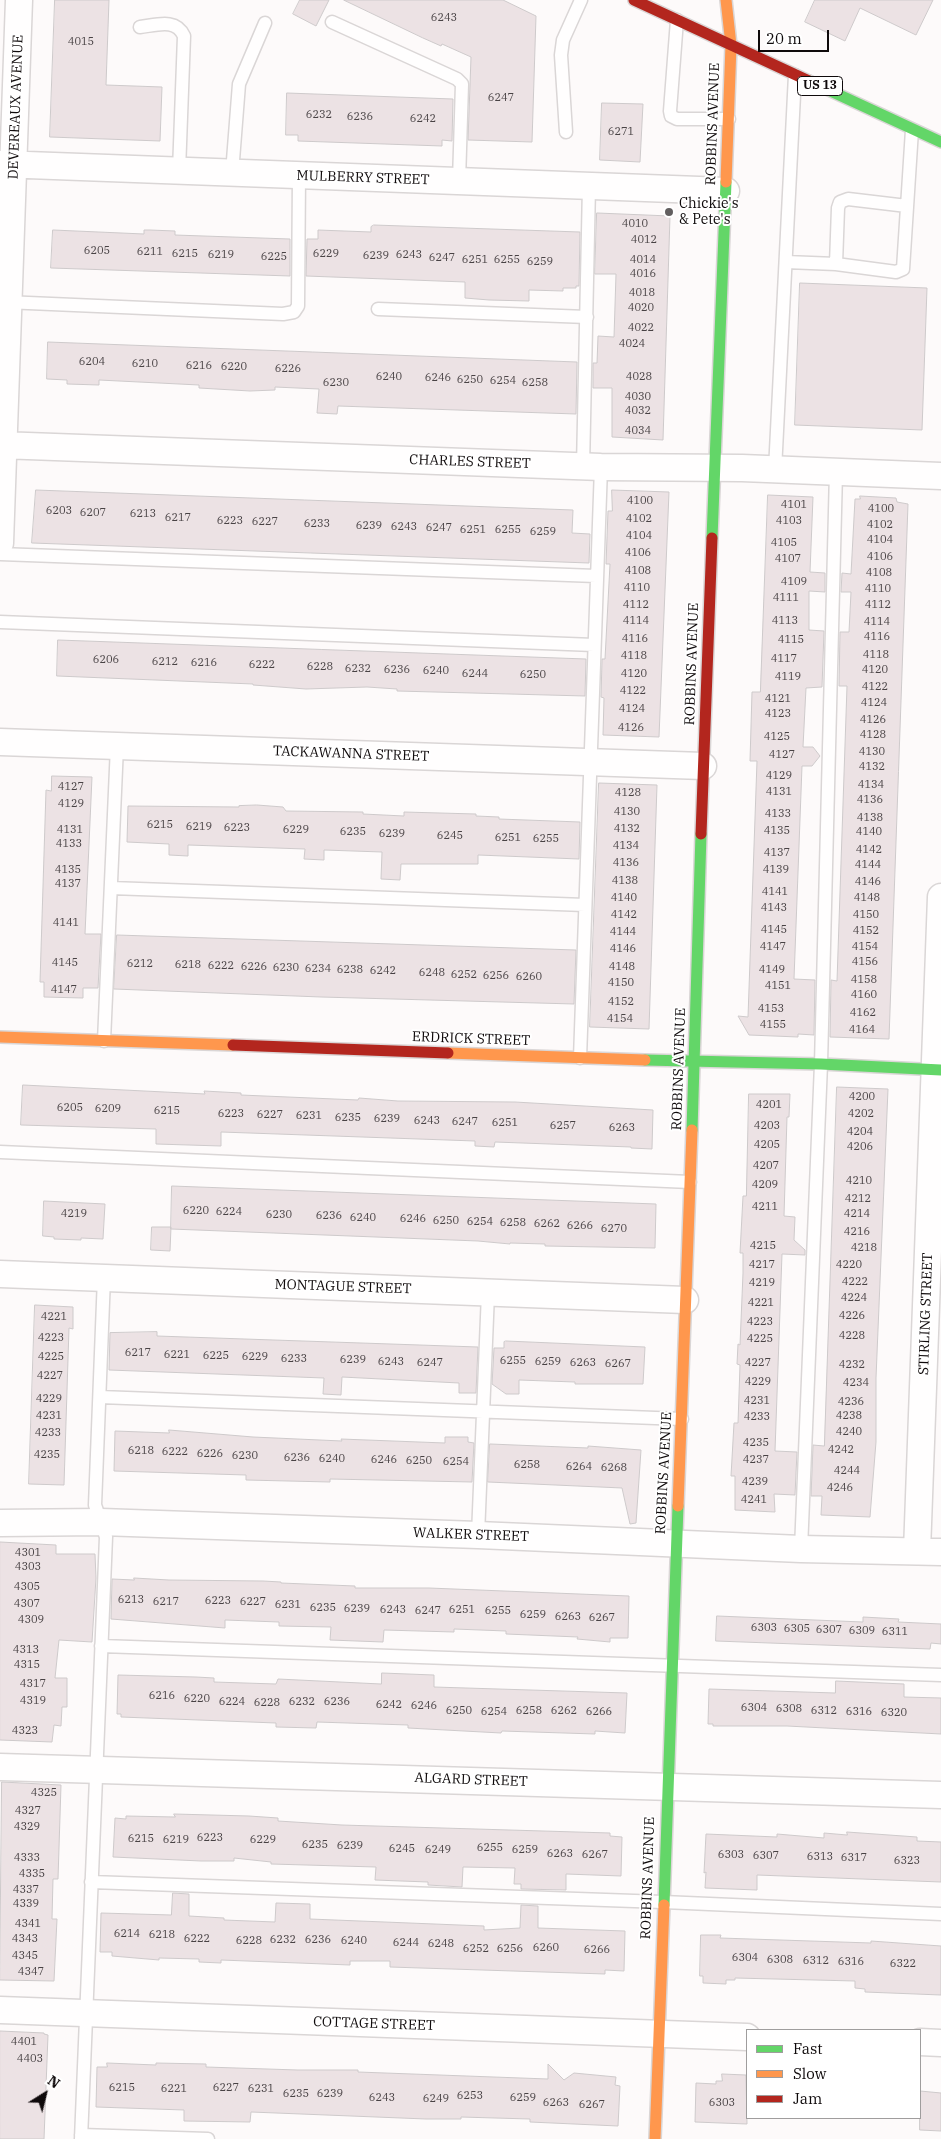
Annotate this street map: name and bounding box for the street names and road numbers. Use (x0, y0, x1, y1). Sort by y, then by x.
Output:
street label: DEVEREAUX AVENUE (5, 34, 27, 180)
street label: ROBBINS AVENUE (702, 62, 724, 186)
road number: US 13 (798, 76, 842, 95)
street label: MULBERRY STREET (296, 167, 430, 189)
street label: CHARLES STREET (409, 451, 531, 473)
street label: ROBBINS AVENUE (681, 602, 703, 726)
street label: TACKAWANNA STREET (272, 743, 430, 765)
street label: ROBBINS AVENUE (668, 1007, 690, 1131)
street label: ERDRICK STREET (412, 1029, 530, 1049)
street label: STIRLING STREET (915, 1253, 937, 1375)
street label: MONTAGUE STREET (274, 1276, 412, 1298)
street label: ROBBINS AVENUE (652, 1411, 676, 1535)
street label: WALKER STREET (413, 1525, 529, 1545)
street label: ALGARD STREET (414, 1770, 528, 1790)
street label: ROBBINS AVENUE (637, 1816, 659, 1940)
street label: COTTAGE STREET (313, 2013, 435, 2035)

